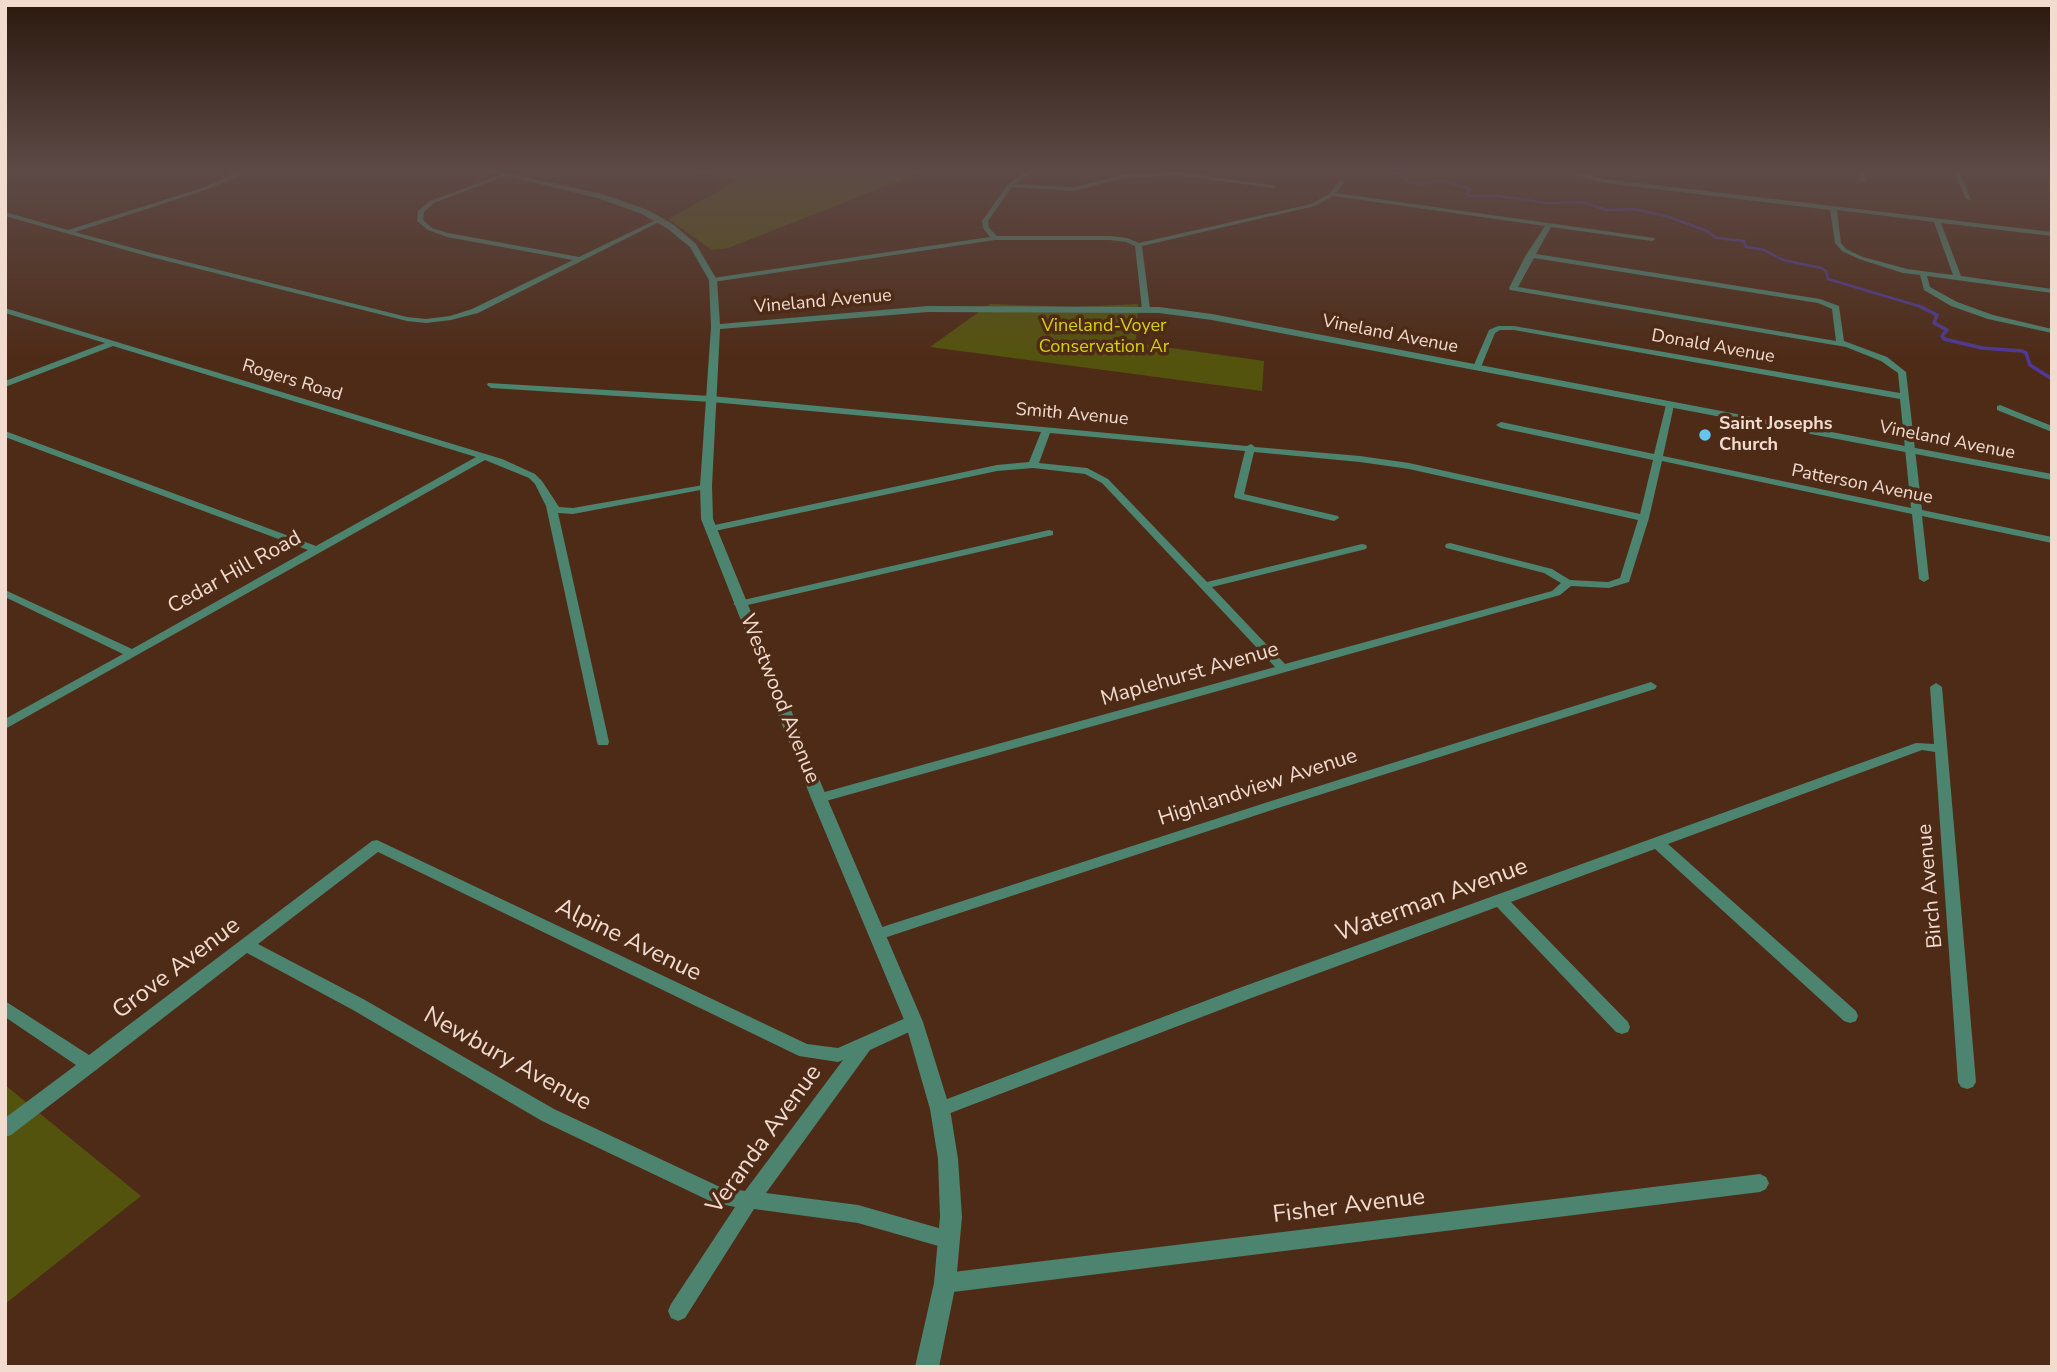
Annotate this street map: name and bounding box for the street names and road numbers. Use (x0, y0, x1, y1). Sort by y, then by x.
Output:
street label: Vineland Avenue (753, 285, 893, 319)
street label: Vineland Avenue (1320, 311, 1460, 359)
street label: Donald Avenue (1650, 326, 1776, 368)
street label: Rogers Road (239, 356, 345, 406)
street label: Smith Avenue (1015, 399, 1129, 431)
street label: Vineland Avenue (1877, 417, 2017, 465)
street label: Patterson Avenue (1790, 461, 1934, 509)
street label: Cedar Hill Road (164, 526, 306, 620)
street label: Westwood Avenue (734, 611, 824, 787)
street label: Maplehurst Avenue (1098, 638, 1282, 712)
street label: Highlandview Avenue (1155, 744, 1361, 832)
street label: Birch Avenue (1913, 823, 1949, 949)
street label: Waterman Avenue (1332, 853, 1532, 949)
street label: Alpine Avenue (551, 893, 705, 989)
street label: Grove Avenue (108, 912, 246, 1026)
street label: Newbury Avenue (418, 1002, 596, 1118)
street label: Veranda Avenue (701, 1060, 829, 1220)
street label: Fisher Avenue (1271, 1183, 1427, 1231)

